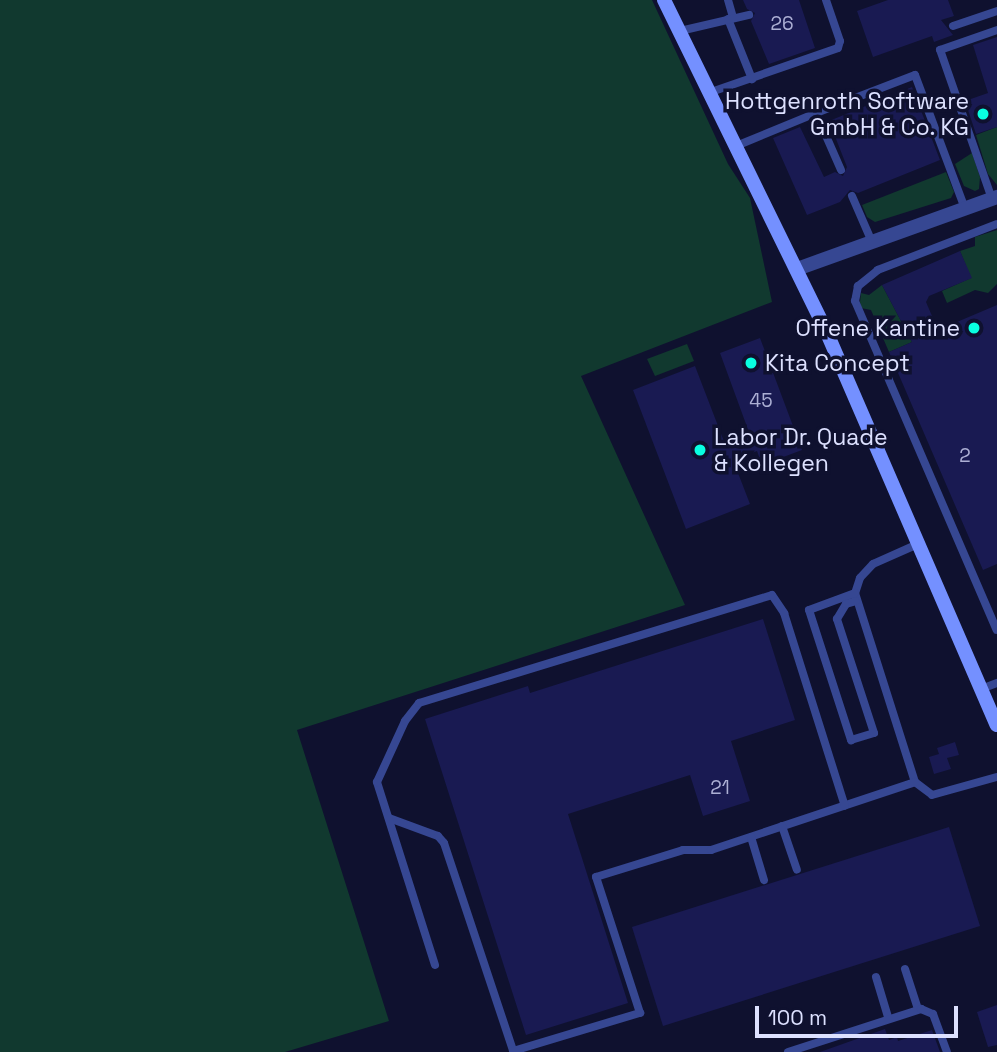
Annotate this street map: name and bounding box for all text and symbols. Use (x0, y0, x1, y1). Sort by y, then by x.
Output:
house number: 26 (770, 13, 794, 35)
place label: Hottgenroth Software GmbH & Co. KG (725, 87, 969, 141)
marker: Hottgenroth Software GmbH & Co. KG (975, 106, 991, 122)
place label: Offene Kantine (795, 314, 960, 342)
marker: Offene Kantine (966, 320, 982, 336)
place label: Kita Concept (765, 349, 910, 377)
marker: Kita Concept (743, 355, 759, 371)
house number: 45 (749, 390, 773, 412)
place label: Labor Dr. Quade & Kollegen (714, 423, 888, 477)
marker: Labor Dr. Quade & Kollegen (692, 442, 708, 458)
house number: 2 (959, 445, 971, 467)
house number: 21 (710, 777, 730, 799)
scale bar (759, 992, 962, 1036)
text: 100 m (768, 1004, 827, 1031)

